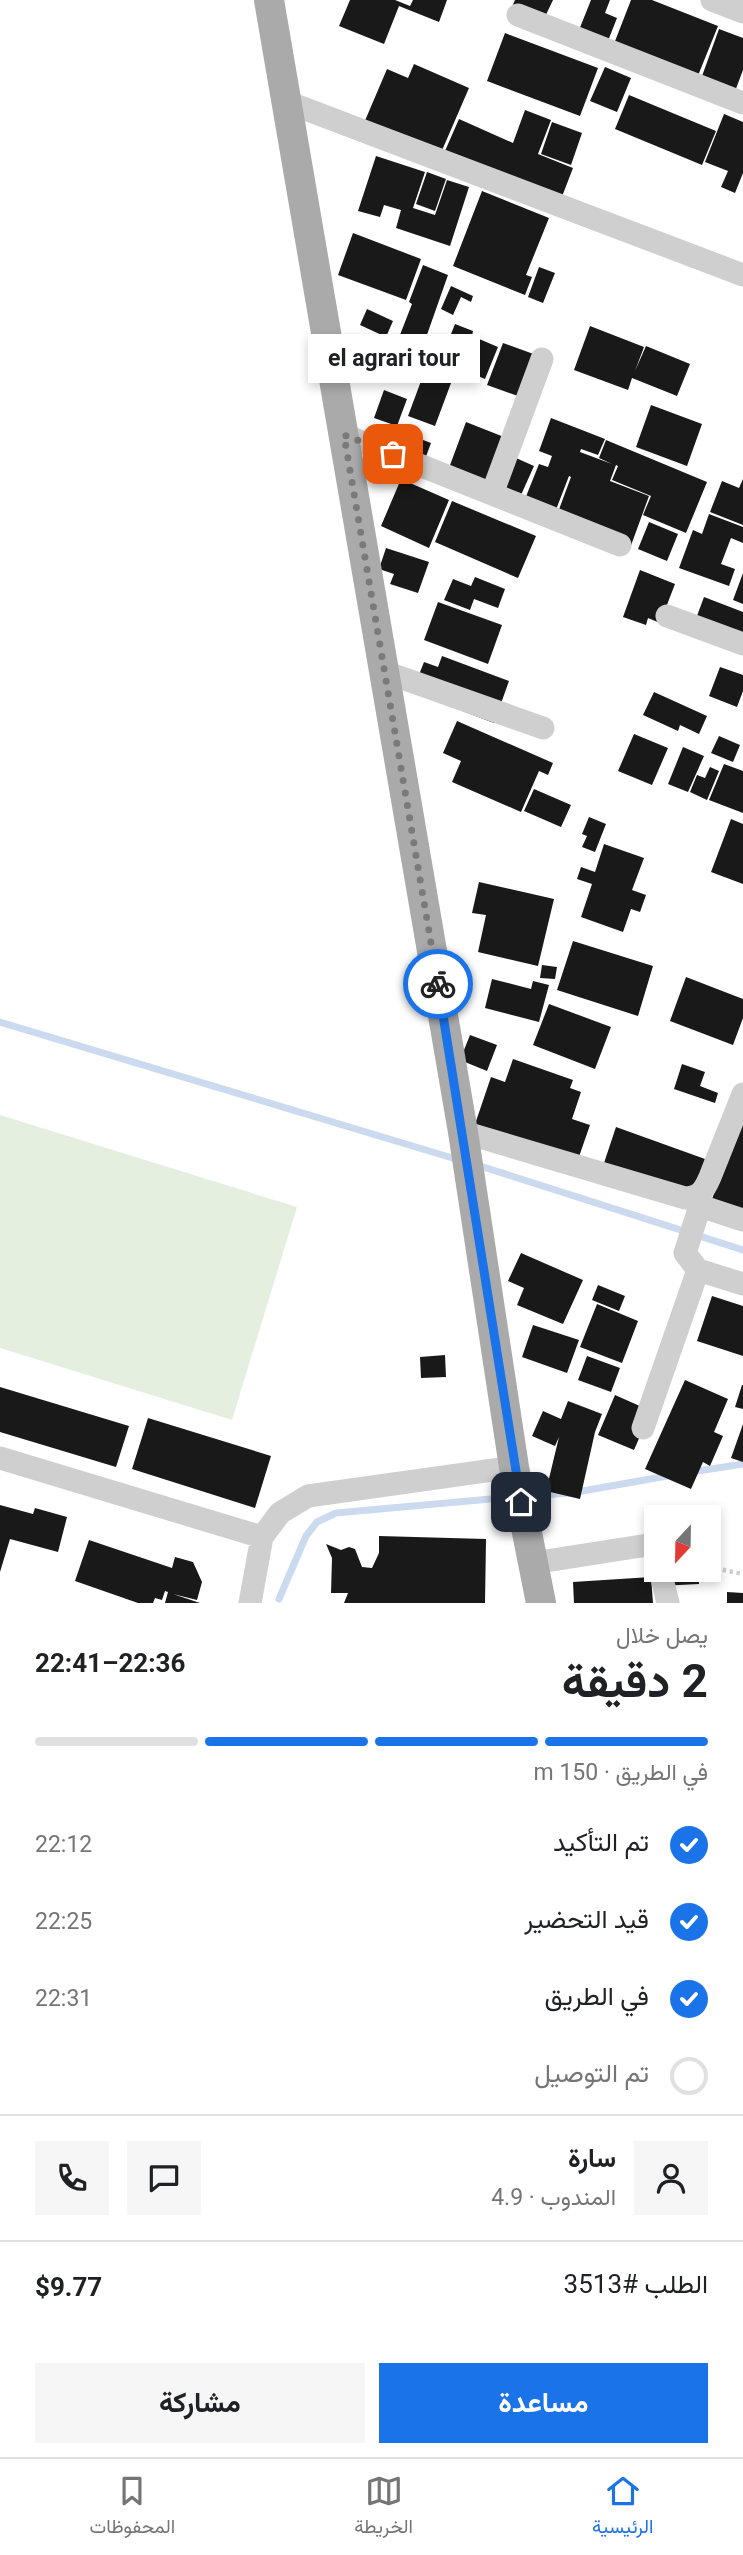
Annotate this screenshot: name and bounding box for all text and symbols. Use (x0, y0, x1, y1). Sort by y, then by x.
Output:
callout: el agrari tour (307, 335, 479, 384)
text: el agrari tour (328, 345, 460, 372)
pin (363, 424, 423, 484)
icon: bag (374, 435, 412, 473)
courier (403, 949, 473, 1019)
icon: bike (419, 965, 457, 1003)
pin (491, 1472, 551, 1532)
icon: home (502, 1483, 540, 1521)
north arrow (644, 1505, 721, 1582)
map controls (644, 1505, 721, 1582)
text: يصل خلال (616, 1622, 708, 1649)
text: 22:36–22:41 (35, 1648, 185, 1678)
text: 2 دقيقة (562, 1654, 708, 1708)
text: في الطريق · 150 m (534, 1759, 708, 1786)
icon: check (670, 1826, 708, 1864)
text: تم التأكيد (553, 1827, 649, 1857)
text: 22:12 (35, 1831, 92, 1858)
icon: check (670, 1903, 708, 1941)
text: قيد التحضير (524, 1904, 649, 1934)
text: 22:25 (35, 1908, 92, 1935)
icon: check (670, 1980, 708, 2018)
text: في الطريق (545, 1981, 649, 2011)
text: 22:31 (35, 1985, 92, 2012)
text: تم التوصيل (534, 2058, 649, 2088)
button: phone (35, 2141, 109, 2215)
button: chat (127, 2141, 201, 2215)
button: person (634, 2141, 708, 2215)
text: سارة (568, 2143, 616, 2173)
text: المندوب · 4.9 (491, 2184, 616, 2211)
text: الطلب #3513 (564, 2269, 708, 2299)
text: $9.77 (35, 2272, 102, 2302)
button: مشاركة (35, 2363, 365, 2443)
button: مساعدة (379, 2363, 708, 2443)
tab: المحفوظات (90, 2472, 175, 2543)
tab: الخريطة (354, 2472, 413, 2543)
tab: الرئيسية (592, 2472, 653, 2543)

